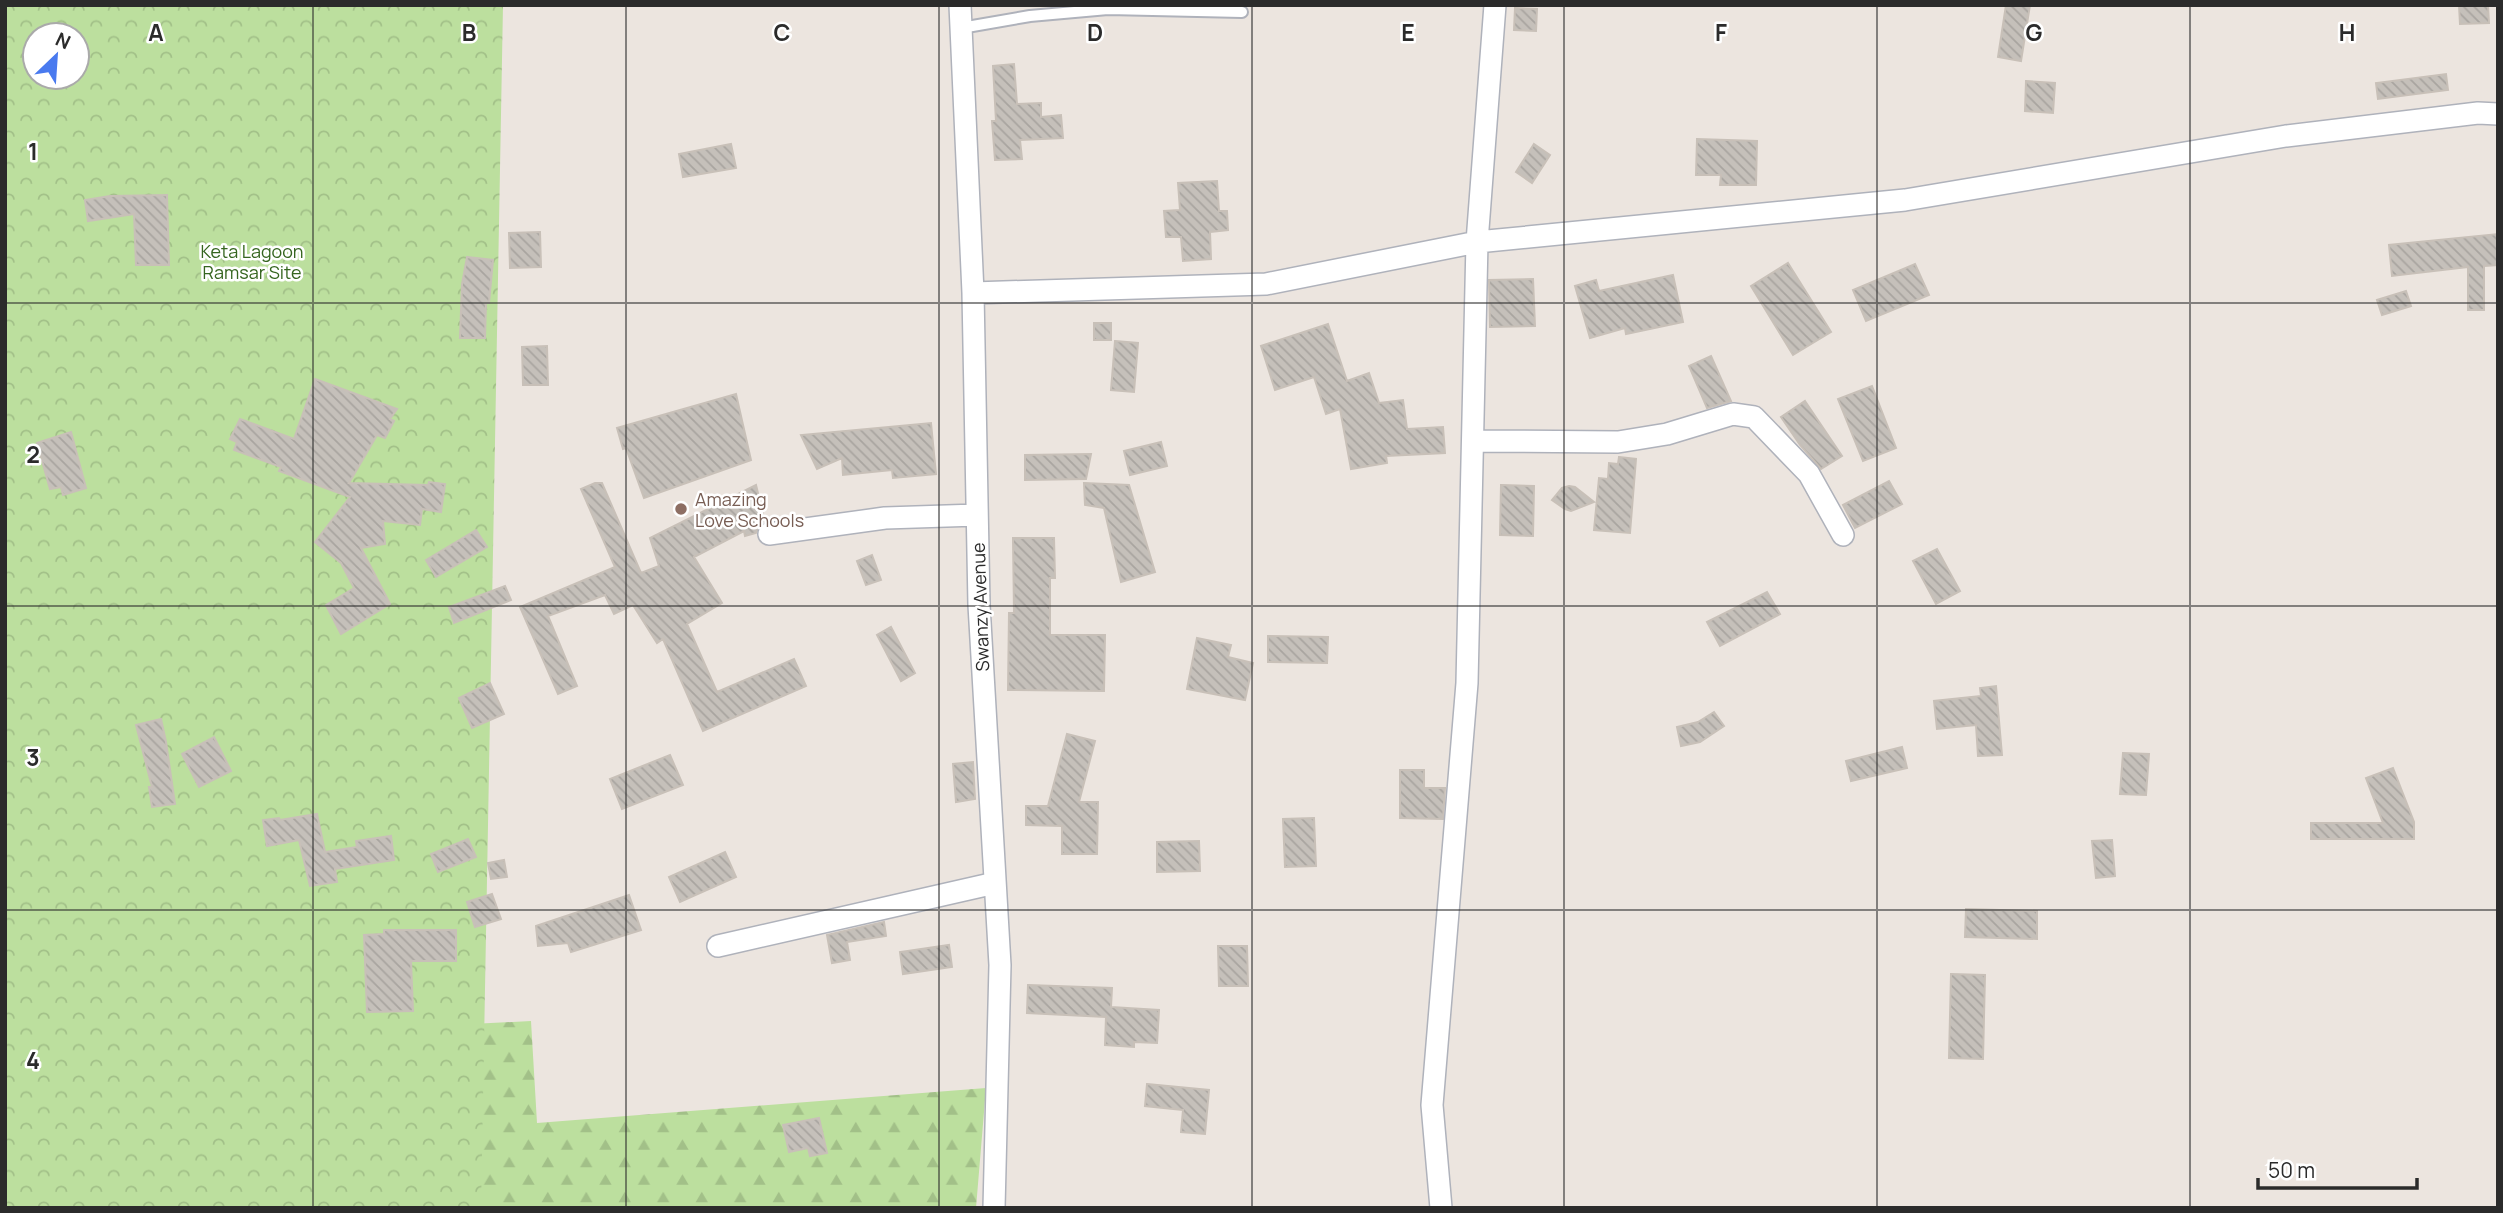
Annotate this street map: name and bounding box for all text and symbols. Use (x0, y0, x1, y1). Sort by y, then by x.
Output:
text: A (148, 16, 164, 48)
text: B (462, 16, 476, 48)
text: C (774, 16, 791, 48)
text: D (1087, 16, 1103, 48)
text: E (1401, 16, 1415, 48)
text: F (1715, 16, 1727, 48)
text: G (2026, 16, 2043, 48)
text: H (2339, 16, 2355, 48)
north arrow (21, 21, 91, 91)
text: N (52, 26, 75, 55)
text: 1 (28, 135, 38, 167)
park label: Keta Lagoon Ramsar Site (200, 239, 304, 284)
text: 2 (26, 438, 40, 470)
place label: Amazing Love Schools (695, 487, 804, 532)
marker: Amazing Love Schools (673, 501, 689, 517)
street label: Swanzy Avenue (966, 542, 994, 672)
text: 3 (26, 741, 40, 773)
text: 4 (26, 1044, 40, 1076)
scale bar (2258, 1146, 2417, 1190)
text: 50 m (2268, 1156, 2315, 1184)

